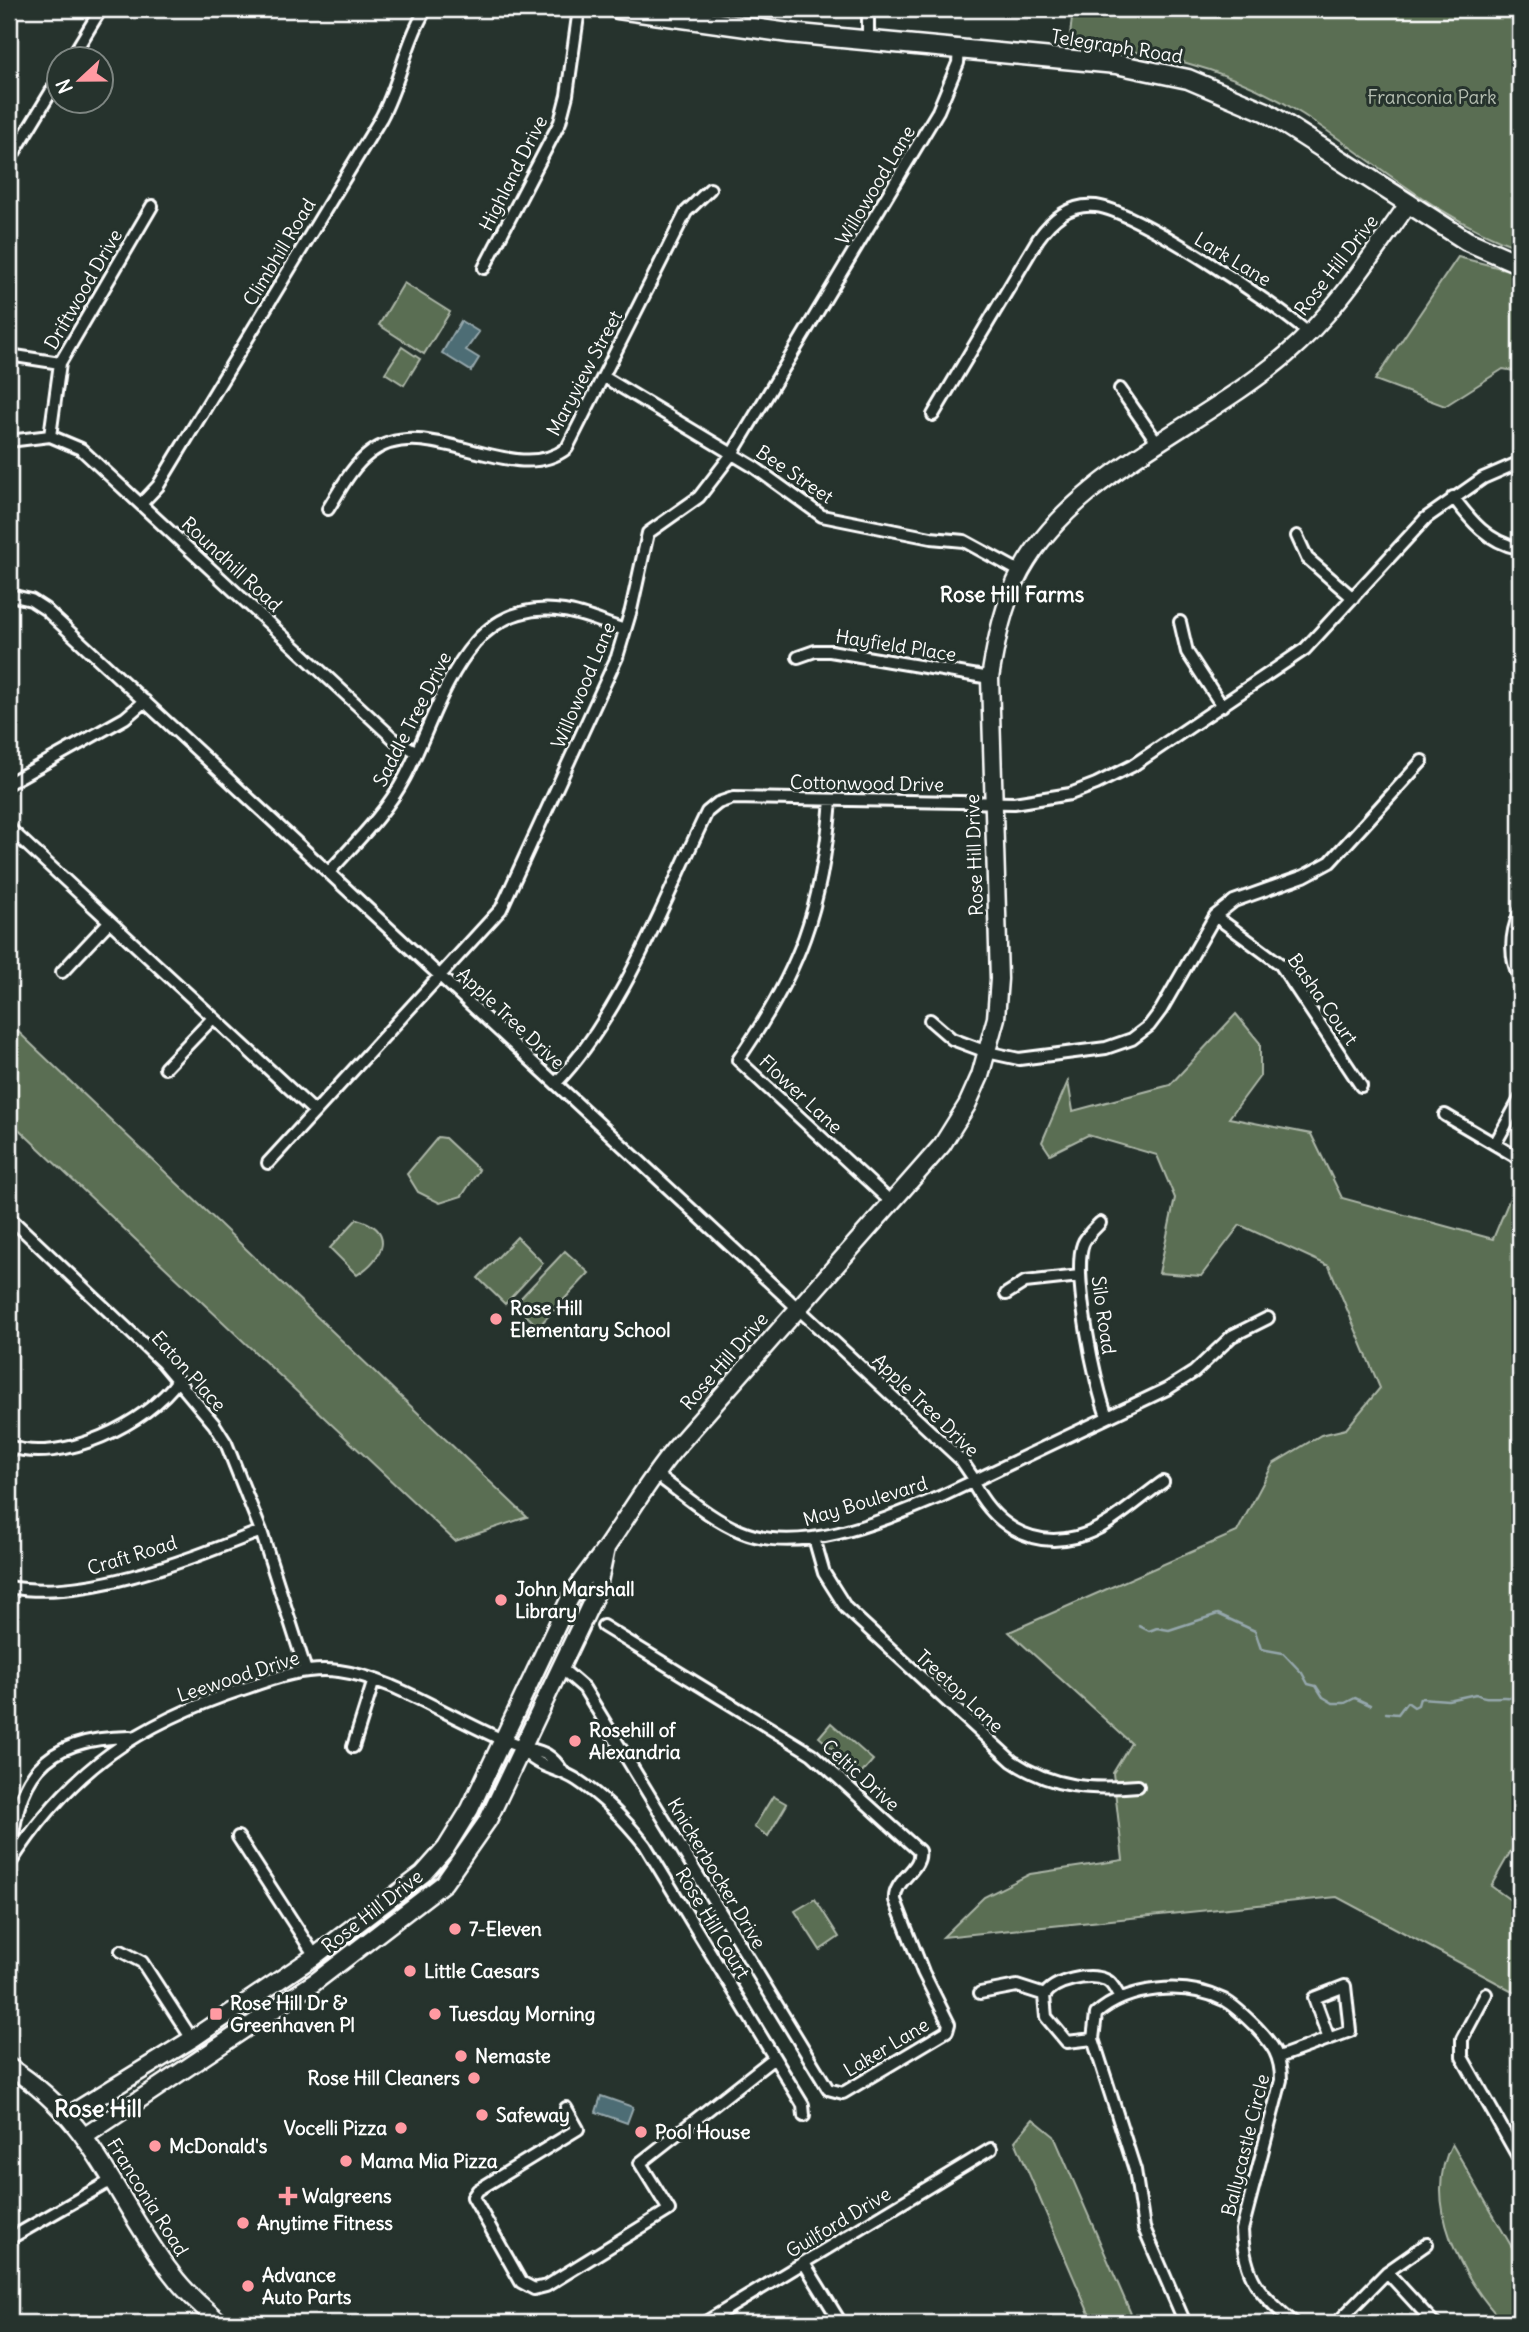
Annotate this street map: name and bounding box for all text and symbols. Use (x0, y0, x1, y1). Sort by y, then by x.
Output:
street label: Telegraph Road (1049, 24, 1185, 68)
north arrow (46, 46, 116, 116)
text: N (51, 76, 78, 97)
park label: Franconia Park (1367, 85, 1497, 109)
street label: Highland Drive (474, 111, 552, 235)
street label: Willowood Lane (830, 121, 920, 249)
street label: Climbhill Road (238, 194, 320, 310)
street label: Rose Hill Drive (1289, 210, 1383, 320)
street label: Driftwood Drive (39, 225, 127, 353)
street label: Lark Lane (1190, 227, 1276, 291)
street label: Maryview Street (541, 306, 627, 440)
street label: Bee Street (752, 439, 838, 509)
street label: Roundhill Road (177, 511, 287, 617)
district label: Rose Hill Farms (940, 581, 1085, 608)
street label: Willowood Lane (546, 618, 620, 752)
street label: Hayfield Place (834, 624, 958, 666)
street label: Saddle Tree Drive (368, 647, 456, 791)
street label: Cottonwood Drive (790, 770, 944, 796)
street label: Rose Hill Drive (960, 794, 988, 916)
street label: Basha Court (1283, 948, 1363, 1050)
street label: Apple Tree Drive (452, 962, 570, 1074)
street label: Flower Lane (754, 1049, 848, 1139)
street label: Silo Road (1087, 1274, 1121, 1356)
place label: Rose Hill Elementary School (510, 1296, 671, 1342)
street label: Rose Hill Drive (675, 1307, 773, 1415)
marker: Rose Hill Elementary School (488, 1311, 504, 1327)
street label: Eaton Place (147, 1326, 231, 1416)
street label: Apple Tree Drive (868, 1348, 984, 1462)
street label: May Boulevard (800, 1471, 930, 1531)
street label: Craft Road (84, 1530, 180, 1580)
place label: John Marshall Library (515, 1577, 635, 1623)
marker: John Marshall Library (493, 1592, 509, 1608)
street label: Treetop Lane (911, 1644, 1009, 1738)
street label: Leewood Drive (174, 1645, 302, 1707)
place label: Rosehill of Alexandria (589, 1718, 681, 1764)
marker: Rosehill of Alexandria (567, 1733, 583, 1749)
street label: Celtic Drive (817, 1734, 905, 1816)
street label: Knickerbocker Drive (662, 1793, 772, 1953)
street label: Rose Hill Court (670, 1863, 756, 1983)
street label: Rose Hill Drive (317, 1864, 427, 1958)
place label: 7-Eleven (469, 1917, 542, 1941)
marker: 7-Eleven (447, 1921, 463, 1937)
place label: Little Caesars (424, 1959, 540, 1983)
marker: Little Caesars (402, 1963, 418, 1979)
place label: Rose Hill Dr & Greenhaven Pl (230, 1991, 355, 2037)
place label: Tuesday Morning (449, 2002, 595, 2026)
marker: Rose Hill Dr & Greenhaven Pl (208, 2006, 224, 2022)
marker: Tuesday Morning (427, 2006, 443, 2022)
street label: Laker Lane (839, 2012, 933, 2082)
place label: Nemaste (475, 2044, 551, 2068)
marker: Nemaste (453, 2048, 469, 2064)
place label: Rose Hill Cleaners (308, 2066, 460, 2090)
marker: Rose Hill Cleaners (466, 2070, 482, 2086)
street label: Ballycastle Circle (1216, 2071, 1274, 2219)
district label: Rose Hill (54, 2094, 142, 2123)
place label: Safeway (496, 2103, 570, 2127)
marker: Safeway (474, 2107, 490, 2123)
place label: Vocelli Pizza (284, 2116, 387, 2140)
marker: Vocelli Pizza (393, 2120, 409, 2136)
place label: Pool House (655, 2120, 750, 2144)
marker: Pool House (633, 2124, 649, 2140)
street label: Franconia Road (102, 2134, 194, 2260)
place label: McDonald's (169, 2134, 268, 2158)
marker: McDonald's (147, 2138, 163, 2154)
place label: Mama Mia Pizza (360, 2149, 498, 2173)
marker: Mama Mia Pizza (338, 2153, 354, 2169)
street label: Guilford Drive (781, 2181, 895, 2263)
place label: Walgreens (302, 2184, 392, 2208)
marker: Walgreens (280, 2188, 296, 2204)
place label: Anytime Fitness (257, 2211, 393, 2235)
marker: Anytime Fitness (235, 2215, 251, 2231)
place label: Advance Auto Parts (262, 2263, 352, 2309)
marker: Advance Auto Parts (240, 2278, 256, 2294)

